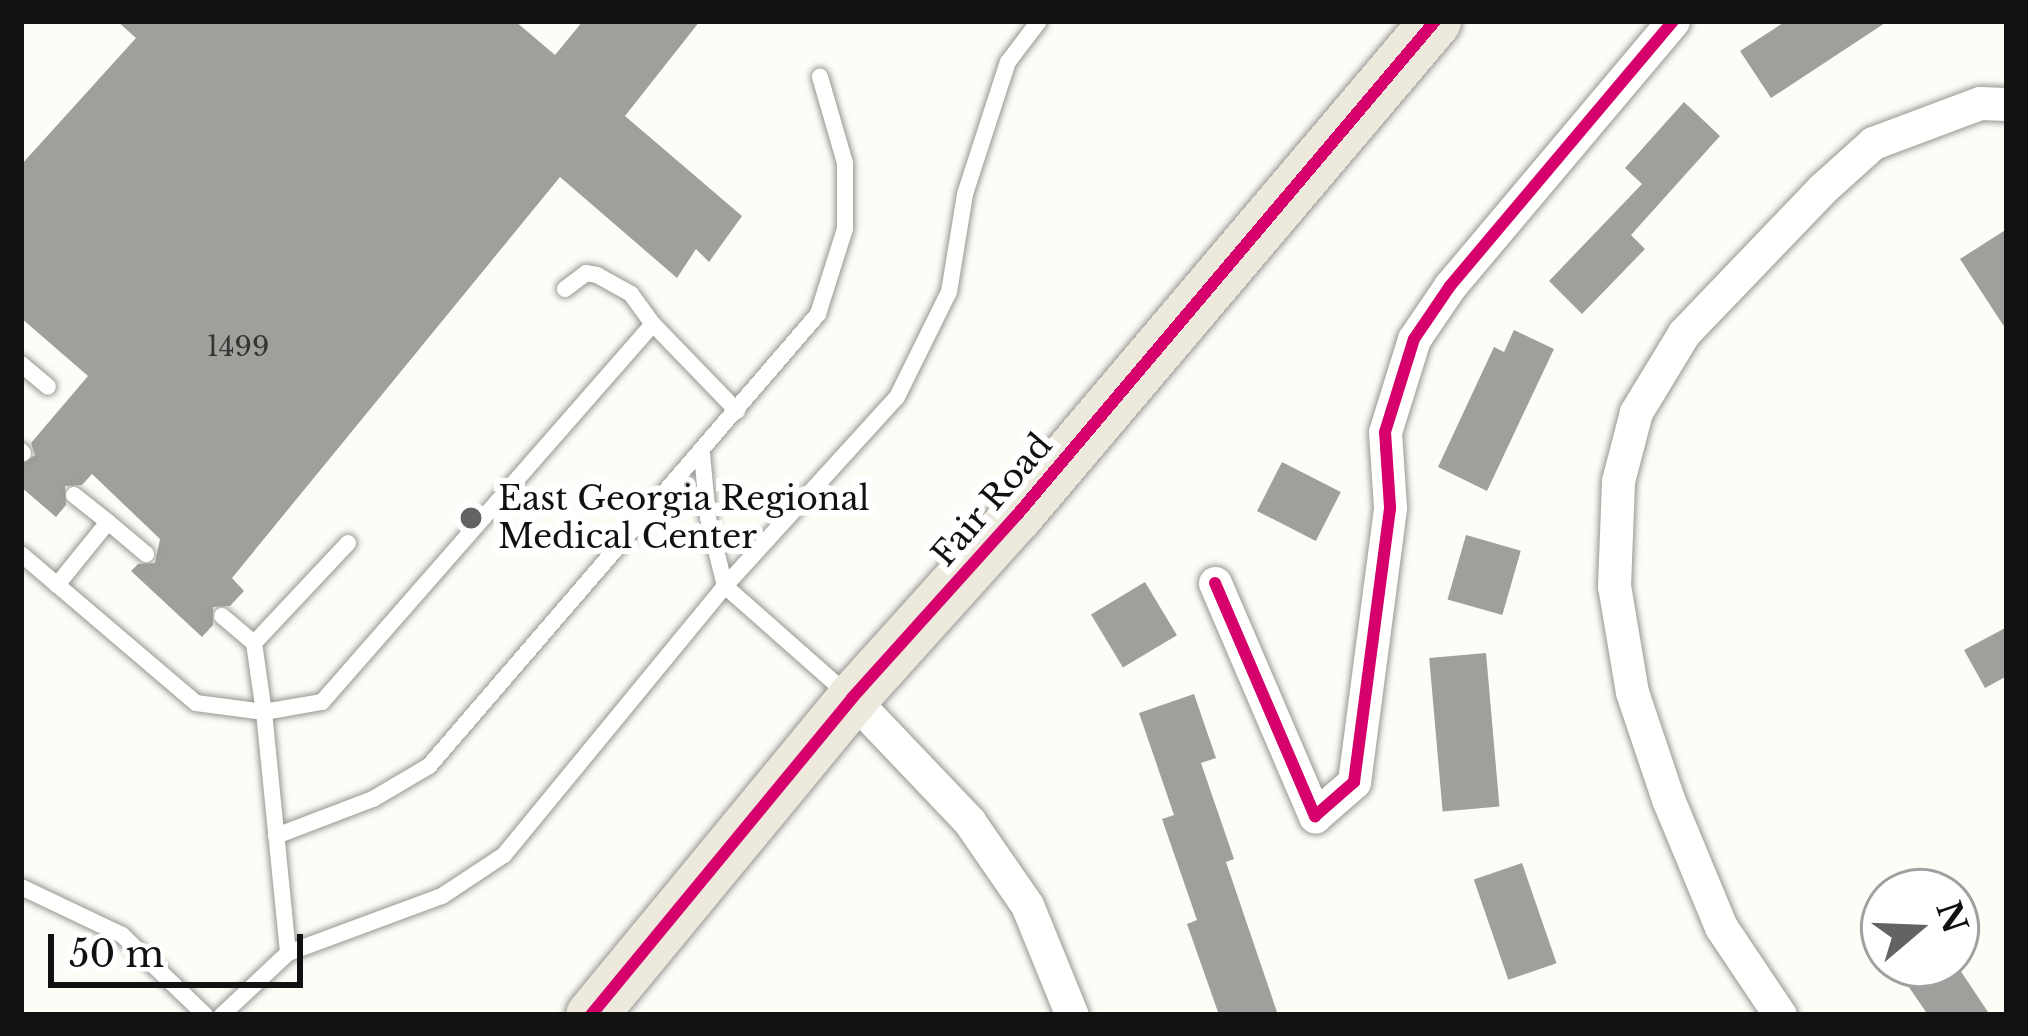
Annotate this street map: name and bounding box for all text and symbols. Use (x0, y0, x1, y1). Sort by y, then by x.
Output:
house number: 1499 (207, 331, 269, 363)
street label: Fair Road (923, 425, 1061, 575)
place label: East Georgia Regional Medical Center (498, 479, 870, 557)
marker: East Georgia Regional Medical Center (455, 502, 487, 534)
north arrow (1860, 868, 1980, 988)
text: N (1927, 896, 1976, 938)
scale bar (54, 910, 309, 984)
text: 50 m (69, 932, 164, 977)

